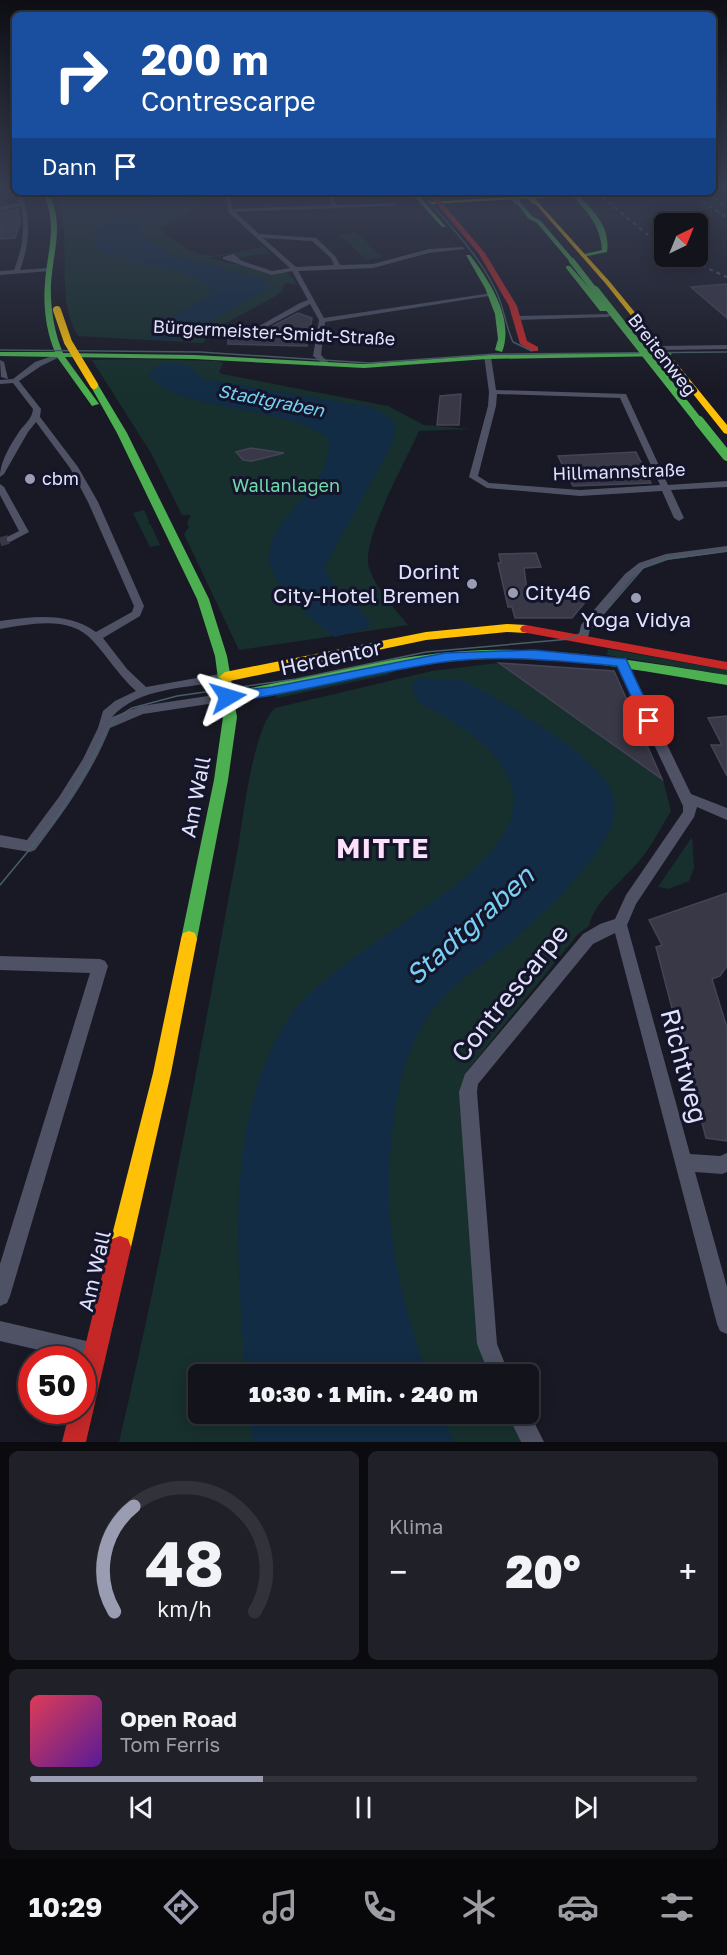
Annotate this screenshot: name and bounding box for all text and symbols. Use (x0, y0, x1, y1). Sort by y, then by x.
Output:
text: 200 m (141, 34, 268, 84)
icon: right (42, 36, 120, 114)
text: Contrescarpe (141, 85, 316, 117)
icon: arrive (109, 150, 142, 183)
text: Dann (42, 153, 97, 180)
north arrow (654, 213, 708, 267)
map controls (654, 213, 708, 267)
street label: Breitenweg (624, 309, 702, 400)
street label: Bürgermeister-Smidt-Straße (152, 315, 396, 349)
water label: Stadtgraben (216, 379, 327, 421)
street label: Hillmannstraße (552, 458, 686, 484)
place label: cbm (42, 467, 79, 489)
marker: cbm (23, 472, 37, 486)
park label: Wallanlagen (232, 474, 340, 496)
place label: Dorint City-Hotel Bremen (273, 558, 460, 608)
marker: Dorint City-Hotel Bremen (465, 577, 479, 591)
place label: City46 (525, 579, 591, 605)
marker: City46 (506, 586, 520, 600)
marker: Yoga Vidya (629, 591, 643, 605)
place label: Yoga Vidya (581, 606, 691, 632)
street label: Herdentor (278, 634, 384, 680)
position arrow (196, 665, 260, 729)
pin (623, 695, 674, 746)
icon: arrive (632, 704, 665, 737)
street label: Am Wall (174, 754, 216, 840)
district label: MITTE (336, 832, 430, 864)
water label: Stadtgraben (399, 859, 541, 991)
street label: Contrescarpe (445, 918, 575, 1068)
street label: Richtweg (654, 1005, 715, 1126)
street label: Am Wall (72, 1228, 116, 1314)
speed limit sign: 50 (18, 1346, 96, 1424)
text: 10:30 · 1 Min. · 240 m (249, 1380, 478, 1407)
text: Klima (389, 1514, 443, 1538)
text: 48 (145, 1525, 223, 1600)
text: 20° (505, 1544, 581, 1598)
text: − (389, 1552, 407, 1591)
text: + (679, 1552, 697, 1591)
text: km/h (157, 1597, 211, 1623)
text: Open Road (120, 1705, 237, 1732)
text: Tom Ferris (120, 1732, 220, 1756)
icon: previous (125, 1791, 158, 1824)
icon: pause (347, 1791, 380, 1824)
icon: next (569, 1791, 602, 1824)
icon: directions (160, 1886, 202, 1928)
icon: music (259, 1886, 301, 1928)
icon: phone (358, 1886, 400, 1928)
icon: climate (458, 1886, 500, 1928)
icon: car (557, 1886, 599, 1928)
icon: filters (656, 1886, 698, 1928)
text: 10:29 (29, 1891, 102, 1923)

